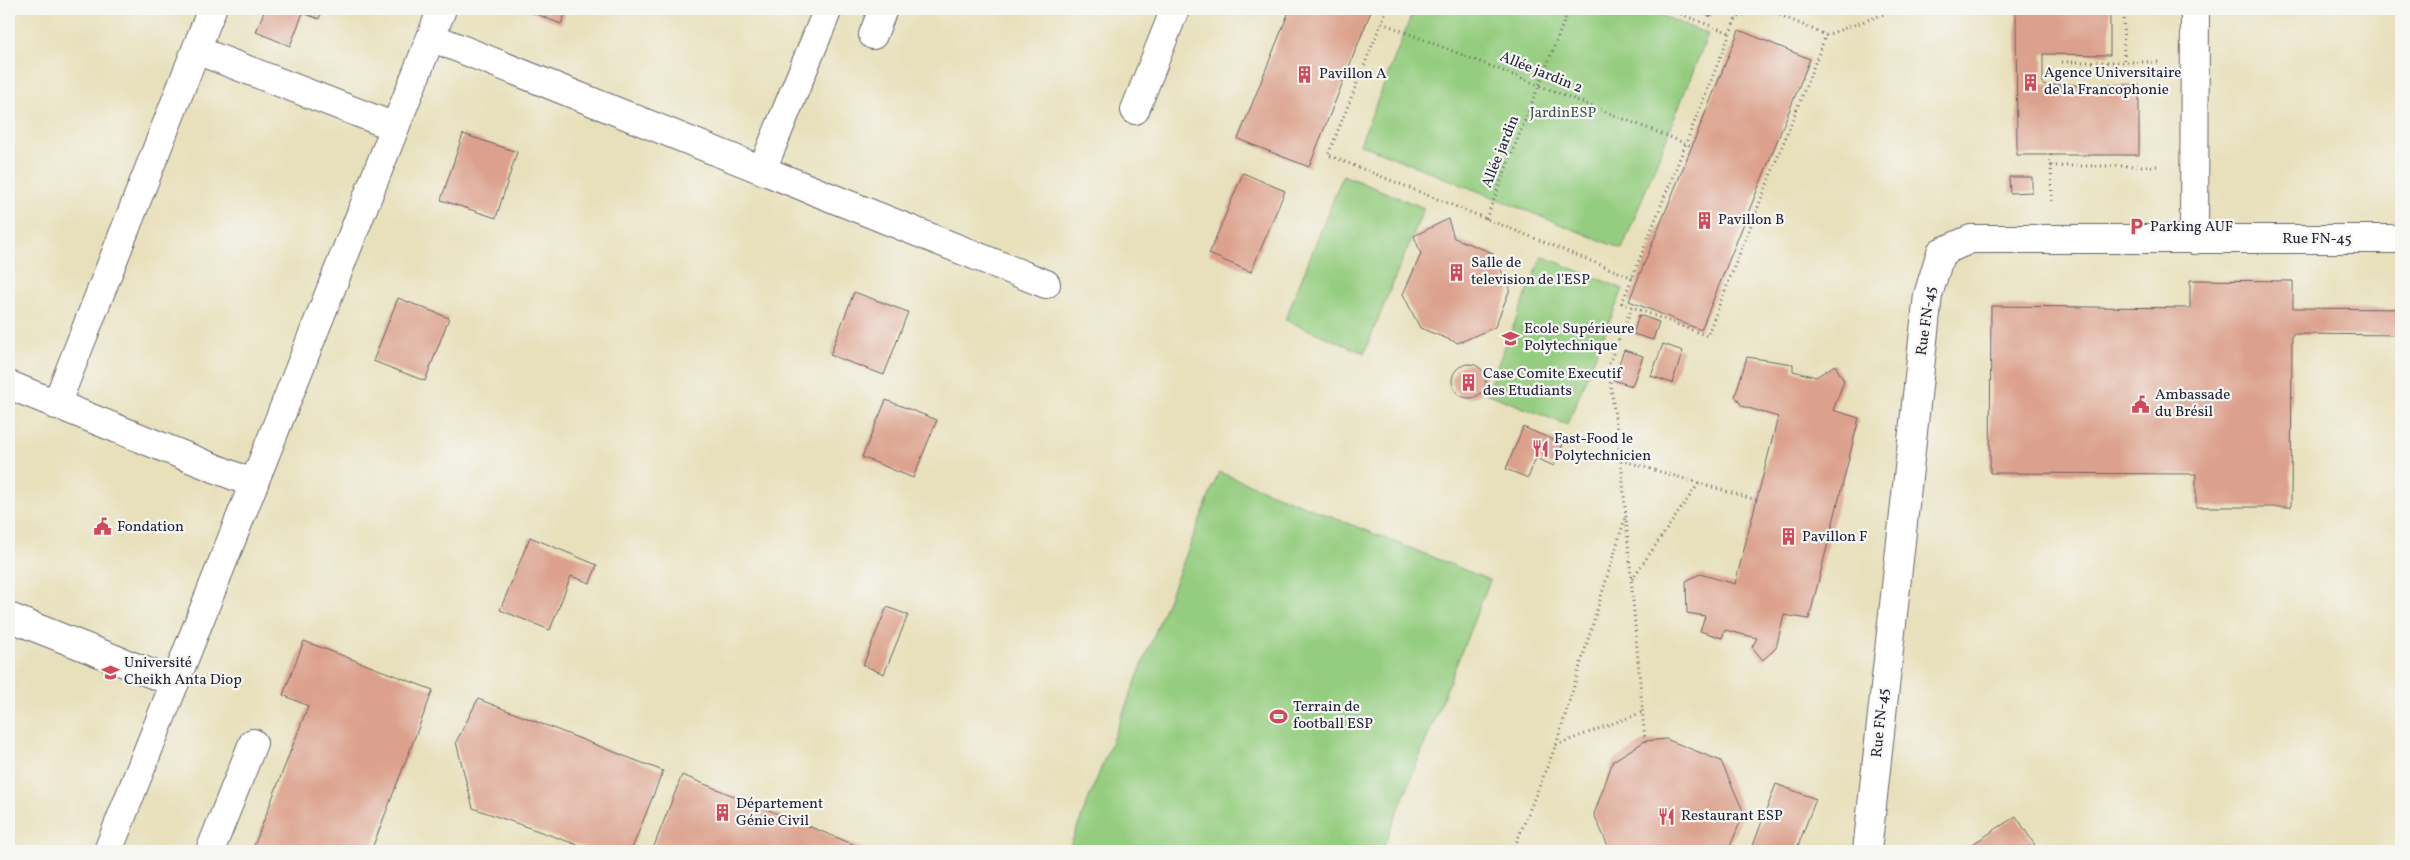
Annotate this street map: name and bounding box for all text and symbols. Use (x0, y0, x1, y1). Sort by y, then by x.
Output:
street label: Allée jardin 2 (1496, 47, 1586, 99)
place label: Agence Universitaire de la Francophonie (2044, 63, 2181, 101)
building icon: Pavillon A (1295, 64, 1315, 84)
place label: Pavillon A (1319, 64, 1387, 85)
building icon: Agence Universitaire de la Francophonie (2020, 72, 2040, 92)
park label: JardinESP (1530, 103, 1597, 124)
street label: Allée jardin (1477, 112, 1525, 191)
building icon: Pavillon B (1694, 210, 1714, 230)
place label: Pavillon B (1718, 210, 1784, 231)
parking icon: Parking AUF (2126, 217, 2146, 237)
place label: Parking AUF (2150, 217, 2233, 238)
street label: Rue FN-45 (2282, 229, 2352, 250)
place label: Salle de television de l'ESP (1471, 253, 1590, 291)
building icon: Salle de television de l'ESP (1447, 262, 1467, 282)
street label: Rue FN-45 (1912, 285, 1942, 357)
place label: Ecole Supérieure Polytechnique (1524, 319, 1634, 357)
school or university icon: Ecole Supérieure Polytechnique (1500, 328, 1520, 348)
place label: Case Comite Executif des Etudiants (1483, 364, 1623, 402)
building icon: Case Comite Executif des Etudiants (1459, 373, 1479, 393)
place label: Ambassade du Brésil (2155, 385, 2230, 423)
public building icon: Ambassade du Brésil (2131, 394, 2151, 414)
place label: Fast-Food le Polytechnicien (1554, 429, 1651, 467)
restaurant icon: Fast-Food le Polytechnicien (1530, 438, 1550, 458)
public building icon: Fondation (93, 517, 113, 537)
place label: Fondation (117, 517, 184, 538)
building icon: Pavillon F (1778, 527, 1798, 547)
place label: Pavillon F (1802, 527, 1868, 548)
place label: Université Cheikh Anta Diop (124, 653, 242, 691)
school or university icon: Université Cheikh Anta Diop (100, 662, 120, 682)
street label: Rue FN-45 (1867, 687, 1895, 759)
place label: Terrain de football ESP (1293, 697, 1373, 735)
sports icon: Terrain de football ESP (1269, 706, 1289, 726)
place label: Département Génie Civil (736, 794, 823, 832)
building icon: Département Génie Civil (712, 803, 732, 823)
restaurant icon: Restaurant ESP (1657, 806, 1677, 826)
place label: Restaurant ESP (1681, 806, 1783, 827)

